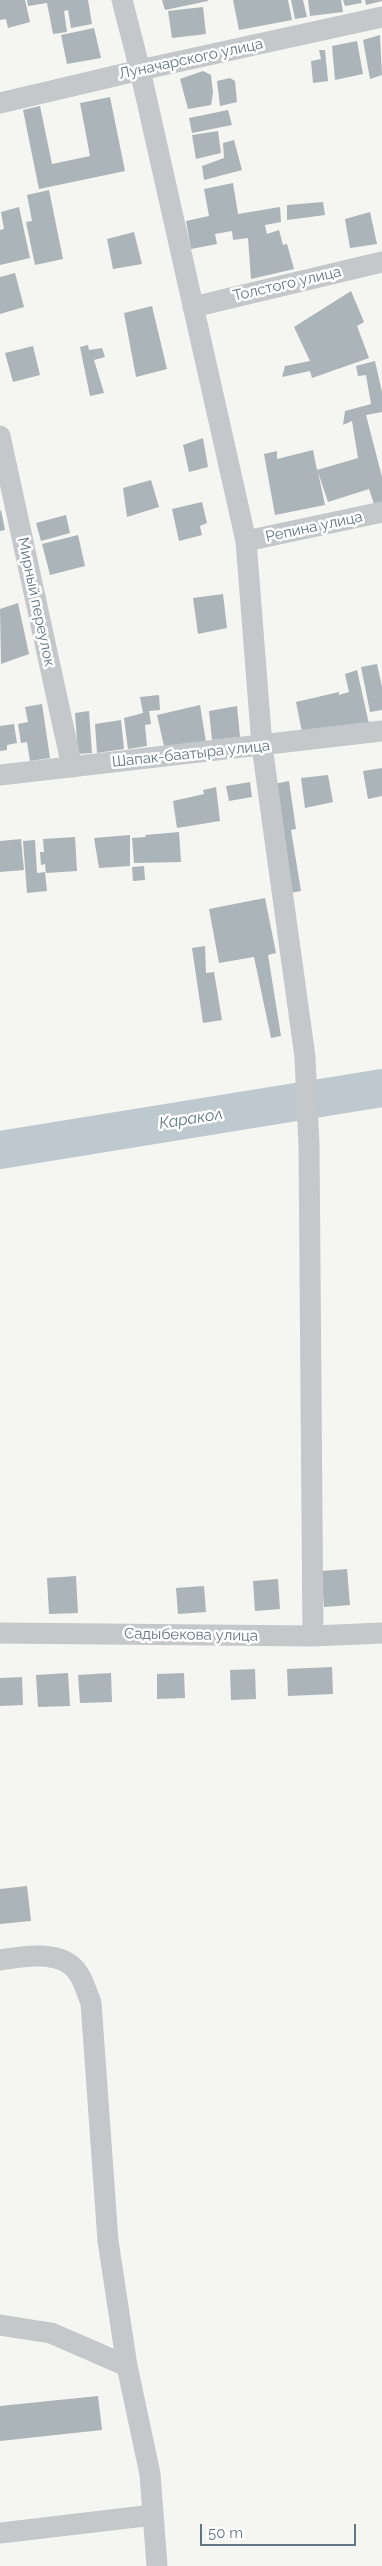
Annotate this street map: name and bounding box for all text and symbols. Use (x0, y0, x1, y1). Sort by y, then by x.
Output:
street label: Луначарского улица (117, 35, 265, 83)
street label: Толстого улица (231, 263, 343, 305)
street label: Репина улица (264, 508, 364, 546)
street label: Мирный переулок (14, 536, 58, 668)
street label: Шапак-баатыра улица (111, 737, 271, 771)
water label: Каракол (158, 1105, 224, 1133)
street label: Садыбекова улица (124, 1625, 258, 1645)
scale bar (202, 2514, 358, 2546)
text: 50 m (208, 2524, 243, 2542)

